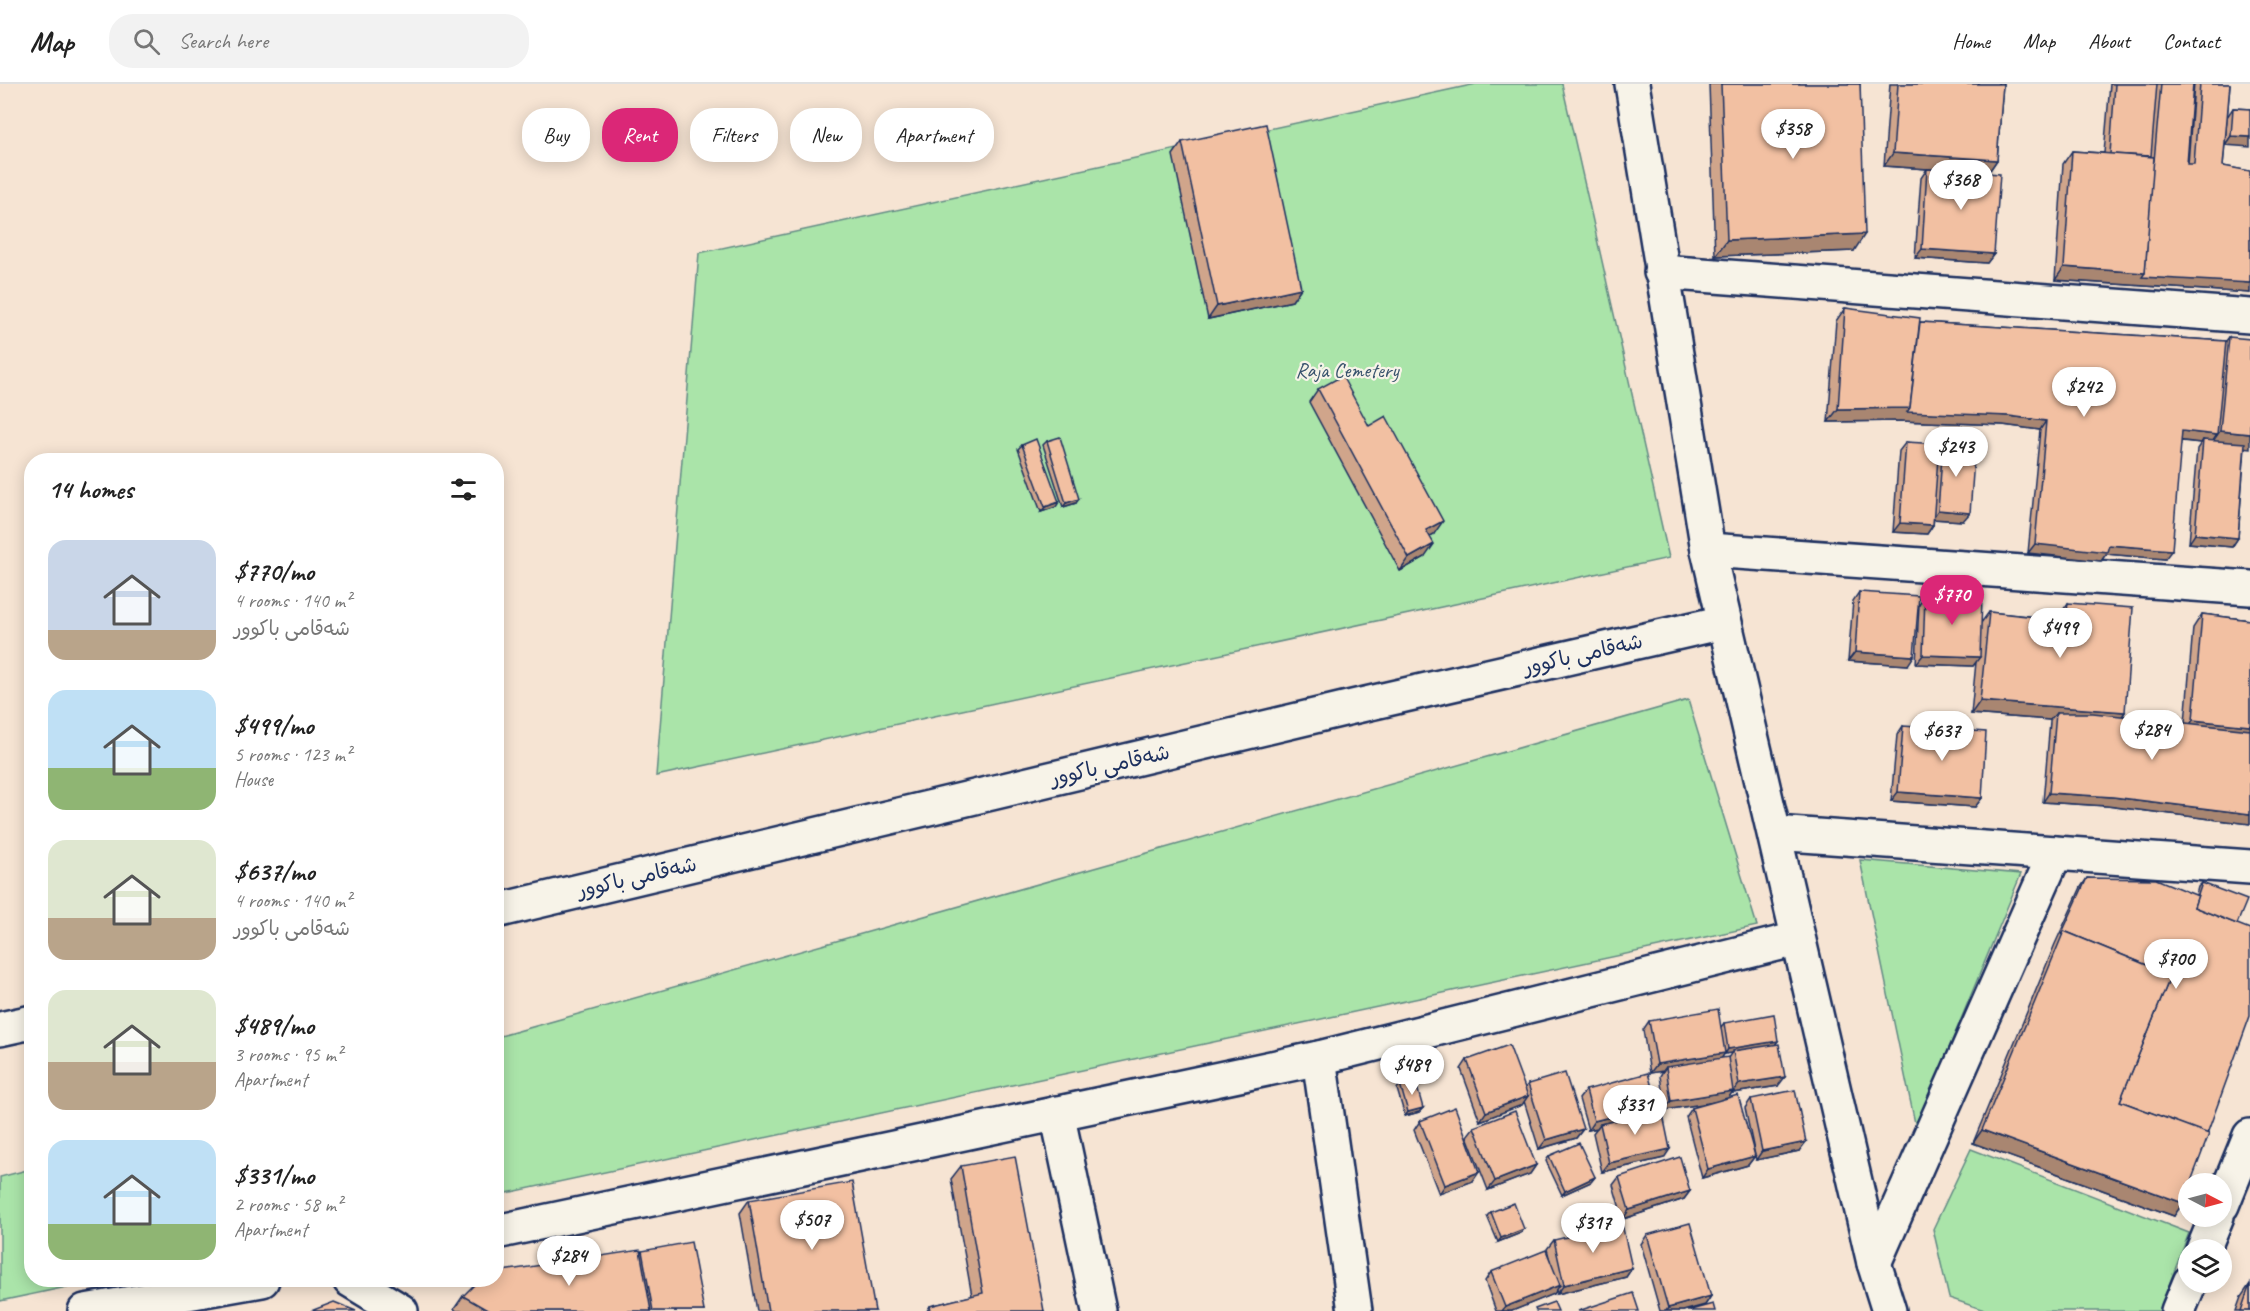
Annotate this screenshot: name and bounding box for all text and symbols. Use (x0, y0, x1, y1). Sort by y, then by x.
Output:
search box (109, 14, 529, 68)
text: Map (30, 24, 73, 59)
icon: search (130, 25, 163, 58)
text: Search here (178, 27, 268, 55)
text: Home (1952, 28, 1990, 54)
text: Map (2023, 28, 2055, 54)
text: About (2088, 28, 2130, 54)
text: Contact (2163, 28, 2220, 54)
chip: Buy (522, 108, 590, 162)
chip: Rent (602, 108, 678, 162)
chip: Filters (690, 108, 778, 162)
chip: New (790, 108, 862, 162)
chip: Apartment (874, 108, 994, 162)
pin: $358 (1757, 109, 1829, 160)
text: $358 (1775, 116, 1811, 141)
pin: $368 (1925, 160, 1997, 211)
text: $368 (1943, 167, 1979, 192)
park label: Raja Cemetery (1295, 357, 1400, 383)
pin: $242 (2048, 367, 2120, 418)
text: $242 (2066, 374, 2102, 399)
pin: $243 (1920, 427, 1992, 478)
text: $243 (1938, 434, 1974, 459)
text: 14 homes (48, 473, 133, 506)
icon: filters (447, 473, 480, 506)
text: $770/mo (234, 555, 314, 588)
icon: home (96, 564, 168, 636)
pin: $770 (1916, 575, 1988, 626)
text: $770 (1934, 582, 1970, 607)
text: 4 rooms · 140 m² (234, 588, 351, 613)
pin: $499 (2024, 608, 2096, 659)
text: $499 (2042, 615, 2078, 640)
text: شەقامی باکوور (234, 616, 350, 641)
street label: شەقامی باکوور (1519, 628, 1645, 682)
text: $499/mo (234, 709, 313, 742)
pin: $284 (2116, 710, 2188, 761)
pin: $637 (1906, 711, 1978, 762)
icon: home (96, 714, 168, 786)
text: $284 (2134, 717, 2170, 742)
text: $637 (1924, 718, 1960, 743)
street label: شەقامی باکوور (1046, 739, 1172, 793)
text: 5 rooms · 123 m² (234, 742, 351, 767)
text: House (234, 767, 273, 792)
street label: شەقامی باکوور (573, 851, 699, 905)
text: $637/mo (234, 855, 315, 888)
icon: home (96, 864, 168, 936)
text: 4 rooms · 140 m² (234, 888, 351, 913)
text: شەقامی باکوور (234, 916, 350, 941)
pin: $700 (2140, 939, 2212, 990)
text: $700 (2158, 946, 2194, 971)
text: $489/mo (234, 1009, 314, 1042)
icon: home (96, 1014, 168, 1086)
text: 3 rooms · 95 m² (234, 1042, 342, 1067)
pin: $489 (1376, 1045, 1448, 1096)
text: $489 (1394, 1052, 1430, 1077)
text: Apartment (234, 1067, 307, 1092)
pin: $331 (1599, 1085, 1671, 1136)
text: $331 (1617, 1092, 1653, 1117)
text: $331/mo (234, 1159, 314, 1192)
icon: home (96, 1164, 168, 1236)
north arrow (2178, 1173, 2232, 1227)
map controls (2178, 1173, 2232, 1293)
text: 2 rooms · 58 m² (234, 1192, 342, 1217)
pin: $507 (776, 1200, 848, 1251)
pin: $317 (1557, 1203, 1629, 1254)
text: $507 (794, 1207, 830, 1232)
text: $317 (1575, 1210, 1611, 1235)
text: Apartment (234, 1217, 307, 1242)
pin: $284 (533, 1236, 605, 1287)
button: layers (2178, 1239, 2232, 1293)
text: $284 (551, 1243, 587, 1268)

